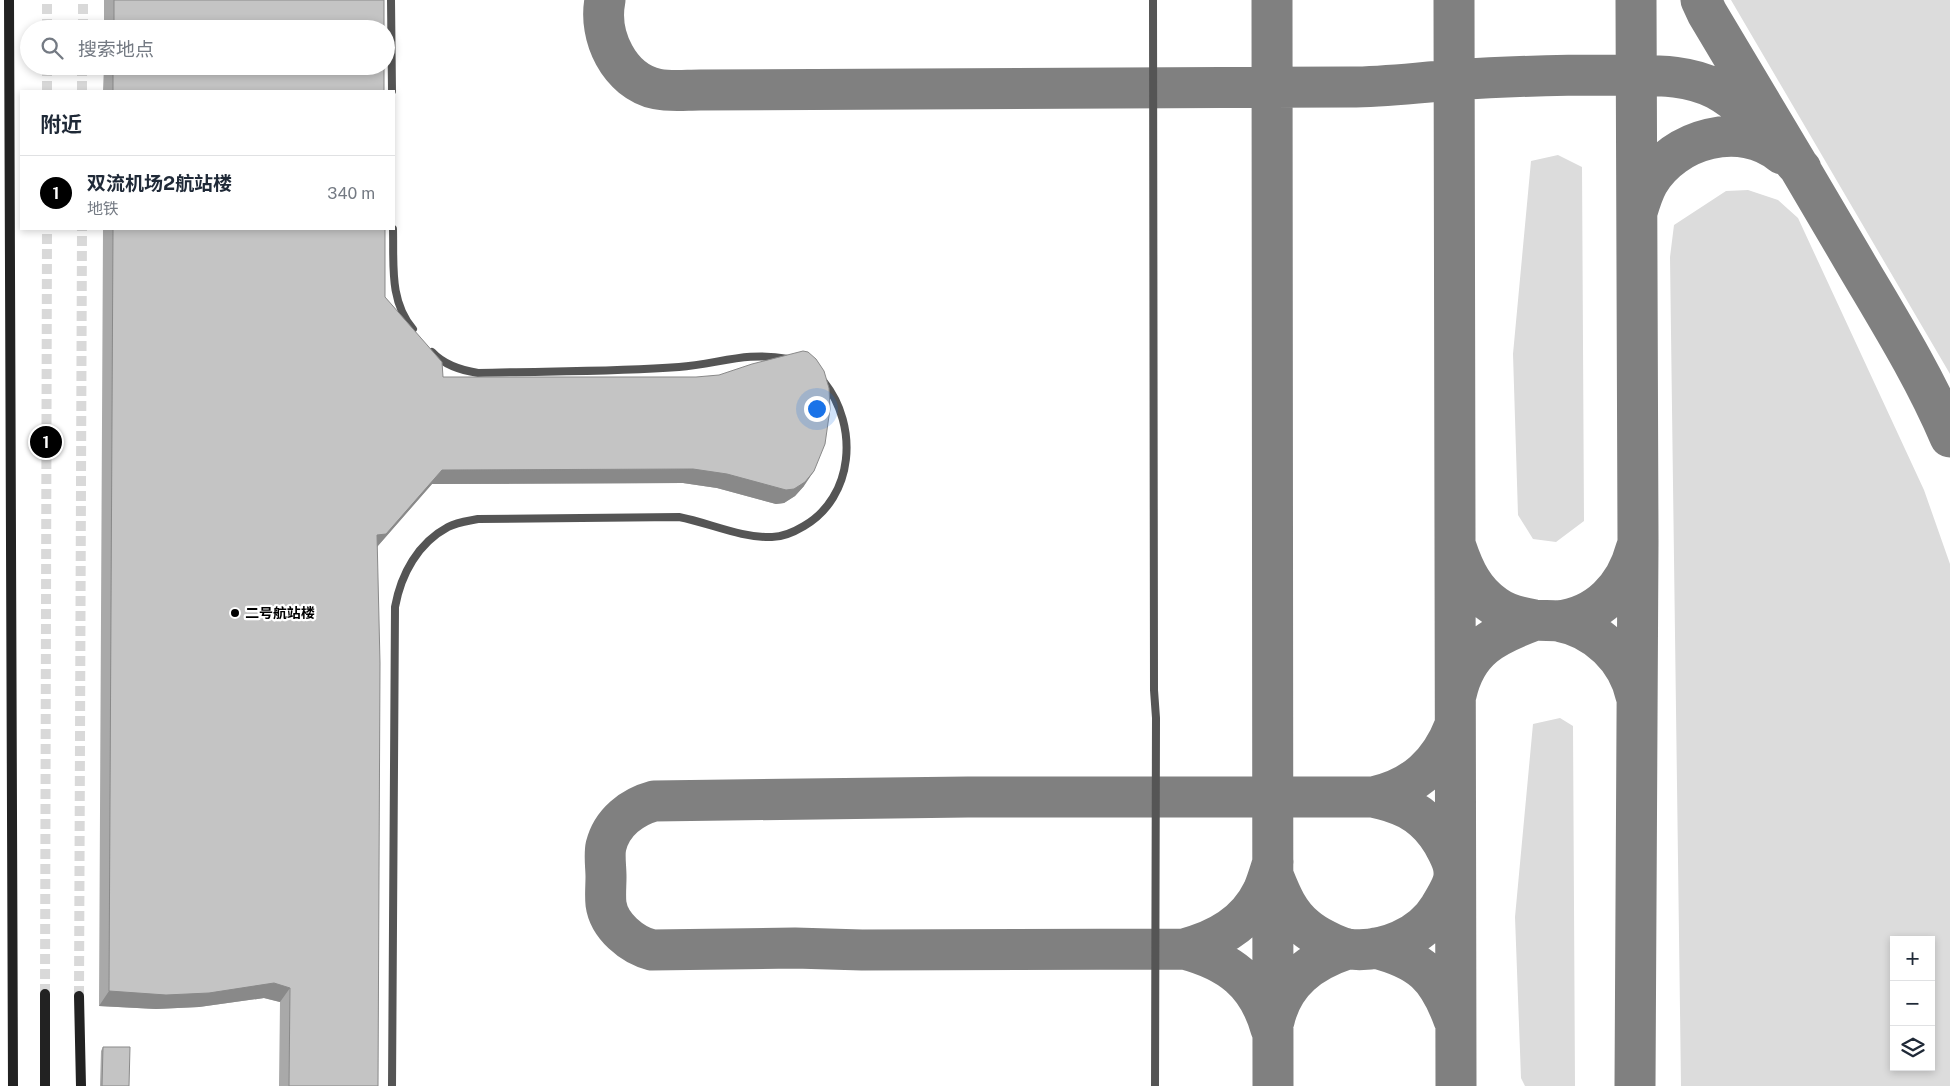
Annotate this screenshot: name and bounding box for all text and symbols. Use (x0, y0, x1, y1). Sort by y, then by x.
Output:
search box (20, 20, 395, 75)
icon: search (38, 34, 66, 62)
text: 搜索地点 (78, 38, 154, 60)
text: 附近 (40, 112, 82, 137)
text: 双流机场2航站楼 (87, 172, 232, 194)
text: 1 (53, 184, 59, 203)
text: 340 m (327, 184, 375, 203)
text: 地铁 (87, 199, 119, 218)
your location (804, 396, 830, 422)
pin: 1 (30, 423, 62, 461)
place label: 二号航站楼 (245, 605, 315, 621)
marker: 二号航站楼 (229, 607, 241, 619)
map controls (1890, 936, 1935, 1071)
button: + (1890, 936, 1935, 981)
button: − (1890, 981, 1935, 1026)
button: layers (1890, 1026, 1935, 1071)

